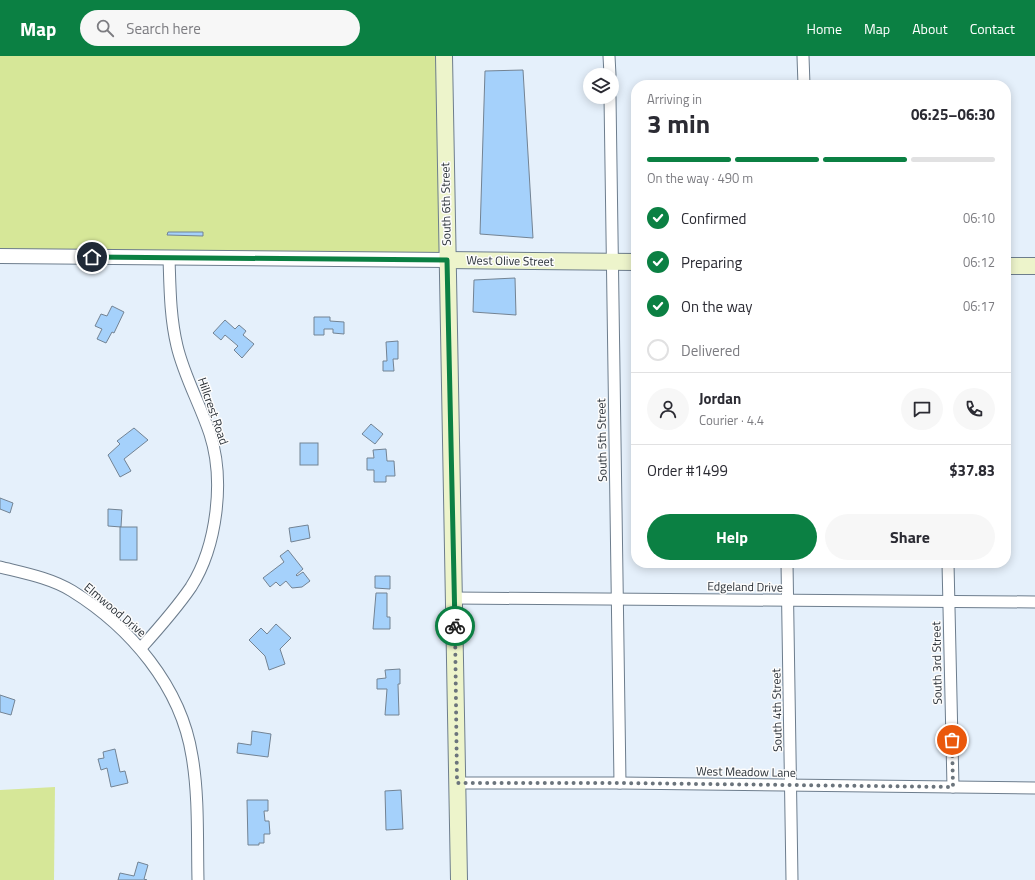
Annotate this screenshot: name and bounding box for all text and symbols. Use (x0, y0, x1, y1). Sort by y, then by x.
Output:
search box (80, 10, 360, 46)
text: Map (20, 14, 56, 43)
icon: search (94, 17, 116, 39)
text: Search here (126, 17, 201, 40)
text: Home (807, 18, 842, 39)
text: Map (864, 18, 890, 39)
text: About (912, 18, 948, 39)
text: Contact (970, 18, 1015, 39)
map controls (583, 68, 619, 104)
button: layers (583, 68, 619, 104)
text: Arriving in (647, 89, 702, 109)
text: 06:25–06:30 (911, 103, 995, 126)
text: 3 min (647, 104, 710, 143)
street label: South 6th Street (435, 161, 456, 246)
text: On the way · 490 m (647, 168, 753, 188)
icon: check (647, 207, 669, 229)
text: Confirmed (681, 207, 746, 230)
text: 06:10 (963, 208, 995, 228)
pin (75, 240, 109, 274)
icon: home (81, 246, 103, 268)
street label: West Olive Street (466, 250, 555, 271)
icon: check (647, 251, 669, 273)
text: Preparing (681, 251, 742, 274)
text: 06:12 (963, 252, 995, 272)
icon: check (647, 295, 669, 317)
text: On the way (681, 295, 753, 318)
text: 06:17 (963, 296, 995, 316)
text: Delivered (681, 339, 740, 362)
street label: Hillcrest Road (193, 375, 234, 447)
text: Jordan (699, 387, 741, 410)
button: person (647, 388, 689, 430)
button: chat (901, 388, 943, 430)
button: phone (953, 388, 995, 430)
street label: South 5th Street (591, 397, 612, 482)
text: Courier · 4.4 (699, 410, 764, 430)
text: Order #1499 (647, 459, 728, 482)
text: $37.83 (949, 459, 995, 482)
button: Help (647, 514, 817, 560)
button: Share (825, 514, 995, 560)
street label: Edgeland Drive (707, 576, 783, 597)
street label: Elmwood Drive (80, 578, 151, 641)
courier (435, 606, 475, 646)
icon: bike (444, 615, 466, 637)
street label: South 3rd Street (926, 620, 947, 705)
street label: South 4th Street (766, 667, 787, 752)
pin (935, 723, 969, 757)
icon: bag (941, 729, 963, 751)
street label: West Meadow Lane (696, 761, 796, 782)

